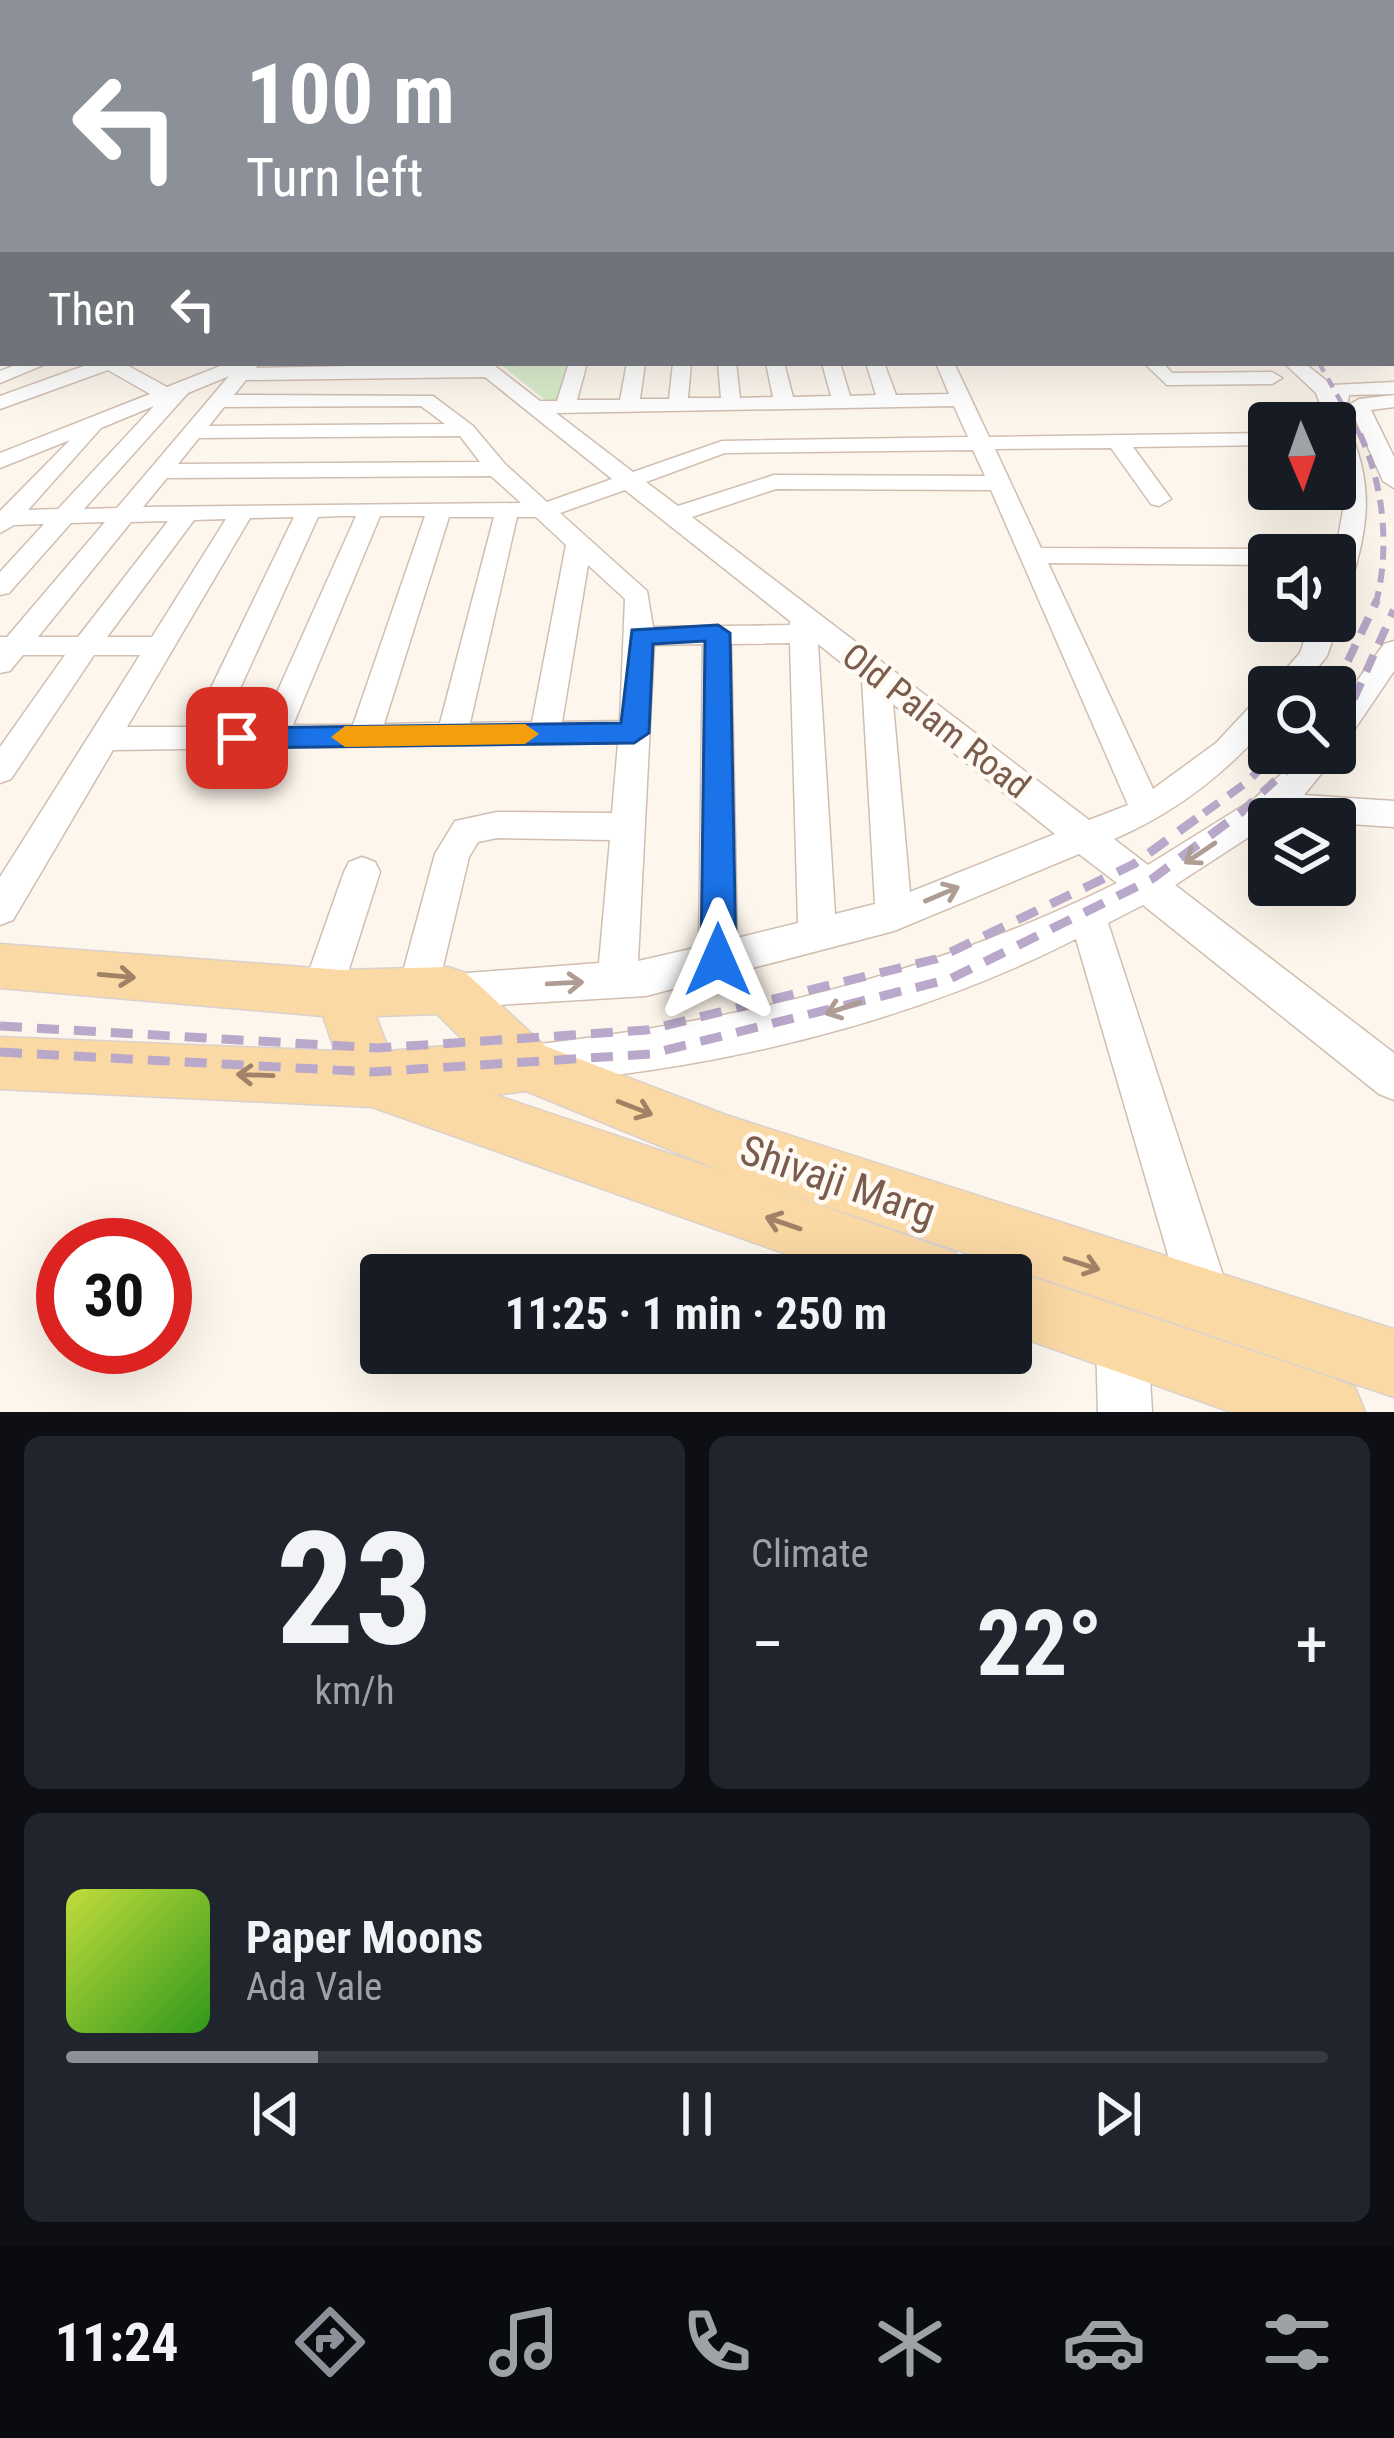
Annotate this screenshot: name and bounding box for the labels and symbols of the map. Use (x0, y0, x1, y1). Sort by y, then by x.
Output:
north arrow (1248, 402, 1356, 510)
street label: Old Palam Road (834, 635, 1038, 807)
pin (186, 687, 288, 789)
one-way arrow (1183, 840, 1217, 865)
one-way arrow (923, 882, 960, 903)
position arrow (655, 897, 781, 1023)
one-way arrow (96, 964, 135, 987)
one-way arrow (545, 971, 584, 994)
one-way arrow (825, 998, 863, 1020)
one-way arrow (236, 1064, 275, 1087)
one-way arrow (615, 1099, 652, 1120)
street label: Shivaji Marg (734, 1125, 942, 1237)
one-way arrow (766, 1211, 803, 1232)
speed limit sign: 30 (36, 1218, 192, 1374)
one-way arrow (1062, 1254, 1100, 1276)

